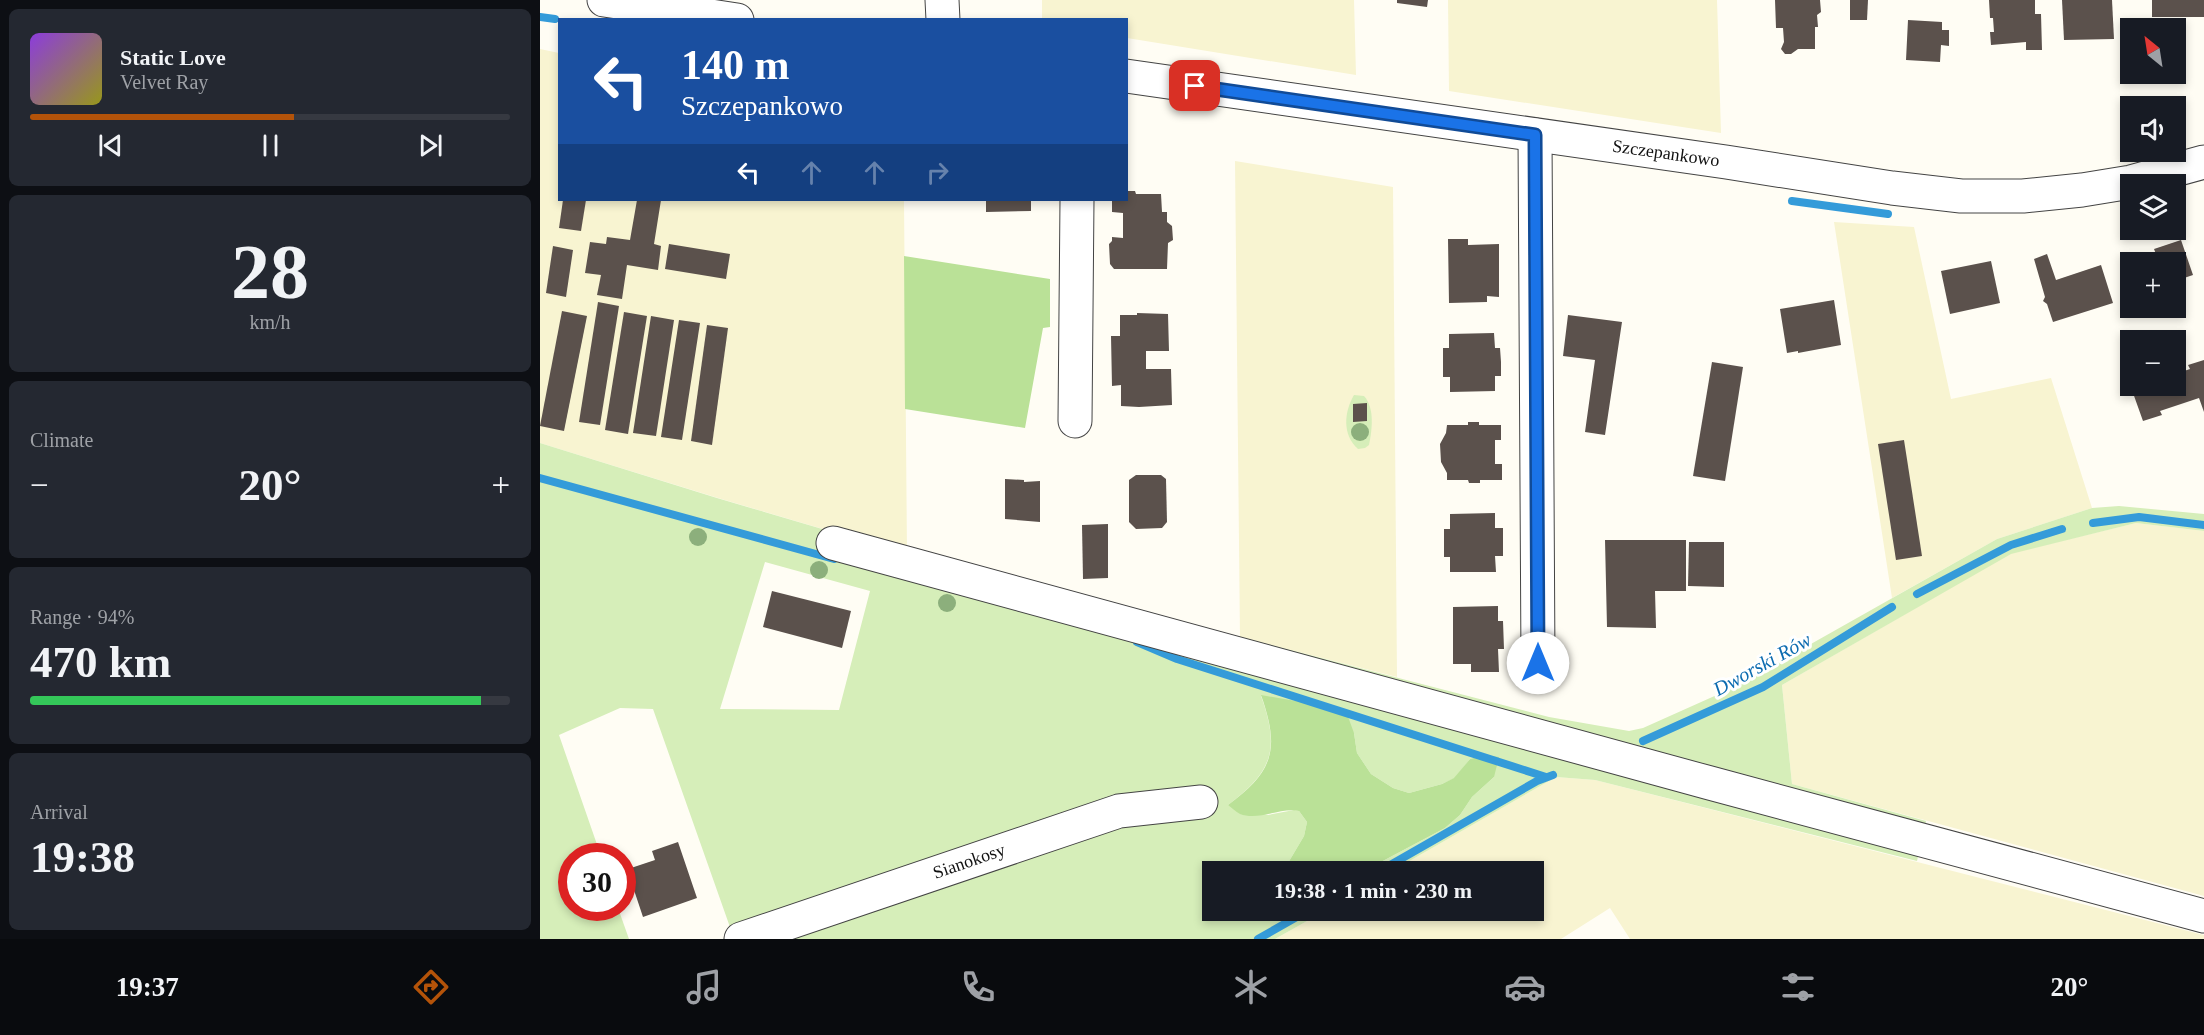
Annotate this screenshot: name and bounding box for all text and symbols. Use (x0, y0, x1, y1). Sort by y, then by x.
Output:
north arrow (2120, 18, 2186, 84)
map controls (2120, 18, 2186, 396)
icon: left (582, 42, 660, 120)
text: 140 m (681, 42, 790, 88)
text: Static Love (120, 45, 226, 70)
pin (1169, 60, 1220, 111)
icon: arrive (1178, 69, 1211, 102)
text: Velvet Ray (120, 71, 208, 93)
text: Szczepankowo (681, 91, 843, 121)
button: sound (2120, 96, 2186, 162)
icon: previous (94, 129, 127, 162)
icon: pause (254, 129, 287, 162)
icon: next (414, 129, 447, 162)
street label: Szczepankowo (1611, 136, 1721, 170)
icon: left (732, 156, 765, 189)
icon: ahead (795, 156, 828, 189)
icon: ahead (858, 156, 891, 189)
icon: right (921, 156, 954, 189)
button: layers (2120, 174, 2186, 240)
text: 28 (231, 228, 309, 315)
button: + (2120, 252, 2186, 318)
text: km/h (249, 311, 291, 333)
button: − (2120, 330, 2186, 396)
text: Climate (30, 429, 93, 451)
text: 20° (239, 460, 302, 510)
text: − (30, 467, 49, 503)
text: + (491, 467, 510, 503)
text: Range · 94% (30, 606, 134, 628)
water label: Dworski Rów (1708, 628, 1815, 700)
position arrow (1506, 631, 1570, 695)
text: 470 km (30, 637, 171, 687)
text: Arrival (30, 801, 88, 823)
text: 19:38 (30, 832, 135, 882)
street label: Sianokosy (930, 839, 1008, 883)
speed limit sign: 30 (558, 843, 636, 921)
text: 19:38 · 1 min · 230 m (1274, 878, 1472, 903)
icon: directions (410, 966, 452, 1008)
icon: music (683, 966, 725, 1008)
icon: phone (957, 966, 999, 1008)
icon: climate (1230, 966, 1272, 1008)
icon: car (1504, 966, 1546, 1008)
icon: filters (1777, 966, 1819, 1008)
text: 19:37 (116, 972, 179, 1002)
text: 20° (2050, 972, 2088, 1002)

